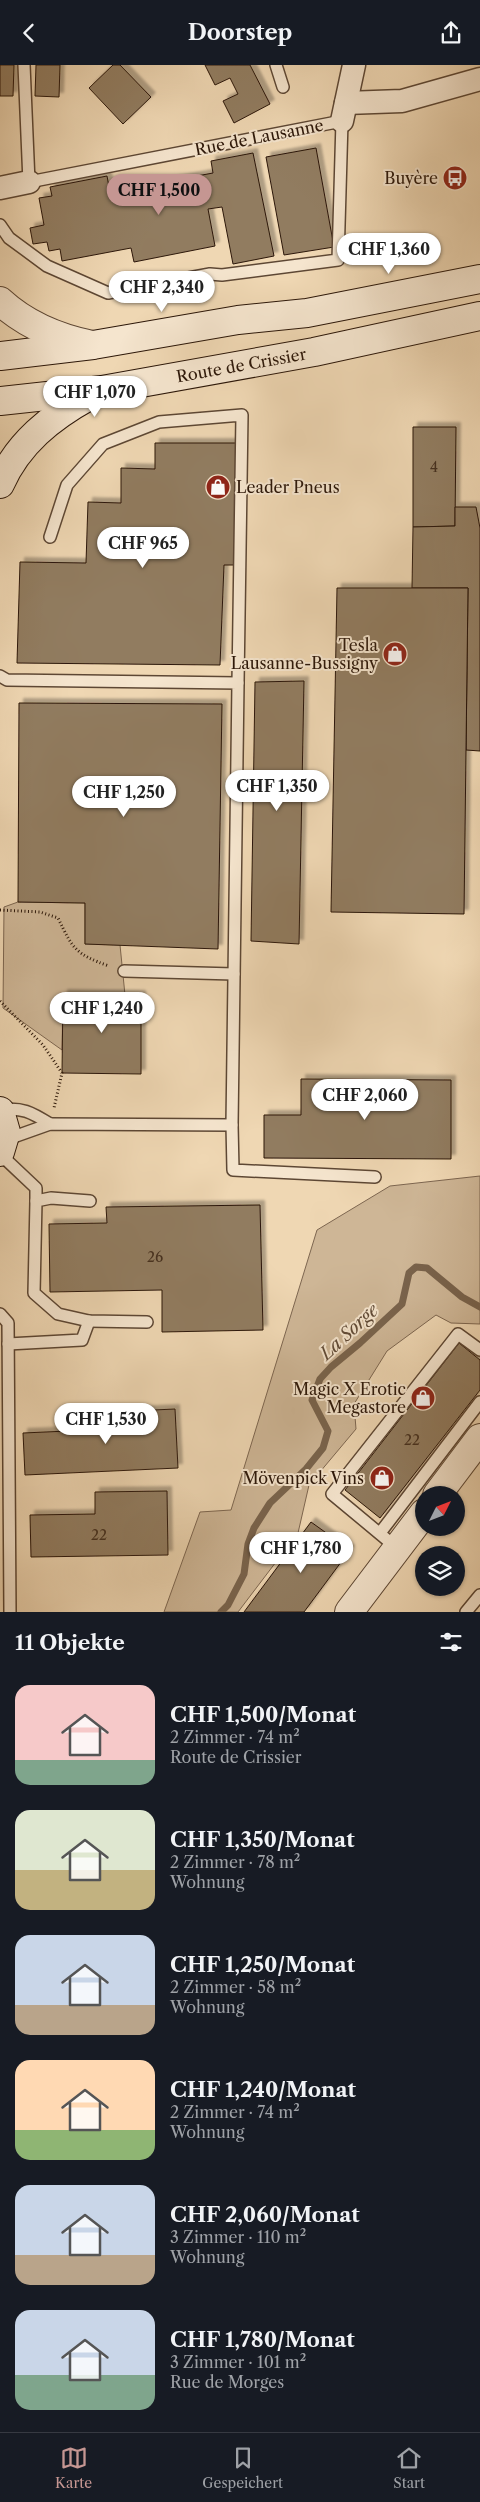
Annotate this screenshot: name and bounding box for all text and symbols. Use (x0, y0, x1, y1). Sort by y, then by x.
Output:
icon: back (15, 19, 43, 47)
text: Doorstep (188, 19, 292, 46)
icon: share (437, 19, 465, 47)
street label: Rue de Lausanne (193, 115, 325, 159)
bus stop icon: Buyère (442, 165, 468, 191)
place label: Buyère (384, 168, 438, 188)
pin: CHF 1,500 (102, 173, 216, 216)
text: CHF 1,500 (118, 180, 200, 200)
pin: CHF 1,360 (332, 233, 446, 275)
text: CHF 1,360 (348, 239, 430, 259)
pin: CHF 2,340 (105, 271, 219, 313)
text: CHF 2,340 (120, 277, 204, 297)
street label: Route de Crissier (175, 344, 308, 387)
pin: CHF 1,070 (38, 375, 152, 418)
text: CHF 1,070 (54, 382, 136, 402)
house number: 4 (430, 458, 438, 476)
shop icon: Leader Pneus (205, 474, 231, 500)
place label: Leader Pneus (236, 477, 340, 497)
pin: CHF 965 (97, 527, 189, 569)
text: CHF 965 (108, 533, 178, 553)
place label: Tesla Lausanne-Bussigny (231, 635, 379, 673)
shop icon: Tesla Lausanne-Bussigny (382, 641, 408, 667)
pin: CHF 1,350 (220, 769, 334, 812)
pin: CHF 1,250 (67, 775, 181, 818)
text: CHF 1,350 (236, 776, 318, 796)
text: CHF 1,250 (83, 782, 165, 802)
pin: CHF 1,240 (45, 991, 159, 1034)
text: CHF 1,240 (61, 998, 143, 1018)
pin: CHF 2,060 (308, 1079, 422, 1121)
text: CHF 2,060 (322, 1085, 408, 1105)
house number: 26 (147, 1248, 163, 1266)
water label: La Sorge (314, 1298, 384, 1366)
place label: Magic X Erotic Megastore (293, 1379, 406, 1417)
shop icon: Magic X Erotic Megastore (410, 1385, 436, 1411)
pin: CHF 1,530 (49, 1403, 163, 1445)
text: CHF 1,530 (65, 1409, 147, 1429)
house number: 22 (404, 1431, 420, 1449)
shop icon: Mövenpick Vins (369, 1465, 395, 1491)
place label: Mövenpick Vins (243, 1468, 364, 1488)
north arrow (415, 1486, 465, 1536)
map controls (415, 1486, 465, 1596)
house number: 22 (91, 1526, 107, 1544)
pin: CHF 1,780 (244, 1531, 358, 1574)
text: CHF 1,780 (260, 1538, 342, 1558)
button: layers (415, 1546, 465, 1596)
icon: filters (437, 1628, 465, 1656)
text: 11 Objekte (15, 1630, 125, 1655)
text: CHF 1,500/Monat (170, 1702, 356, 1727)
icon: home (55, 1705, 115, 1765)
text: 2 Zimmer · 74 m² (170, 1727, 300, 1747)
text: Route de Crissier (170, 1747, 302, 1767)
text: CHF 1,350/Monat (170, 1827, 355, 1852)
icon: home (55, 1830, 115, 1890)
text: 2 Zimmer · 78 m² (170, 1852, 300, 1872)
text: Wohnung (170, 1872, 244, 1892)
text: CHF 1,250/Monat (170, 1952, 355, 1977)
icon: home (55, 1955, 115, 2015)
text: 2 Zimmer · 58 m² (170, 1977, 301, 1997)
text: Wohnung (170, 1997, 244, 2017)
text: CHF 1,240/Monat (170, 2077, 356, 2102)
icon: home (55, 2080, 115, 2140)
text: 2 Zimmer · 74 m² (170, 2102, 300, 2122)
text: Wohnung (170, 2122, 244, 2142)
text: CHF 2,060/Monat (170, 2202, 360, 2227)
icon: home (55, 2205, 115, 2265)
text: 3 Zimmer · 110 m² (170, 2227, 306, 2247)
text: Wohnung (170, 2247, 244, 2267)
text: CHF 1,780/Monat (170, 2327, 355, 2352)
icon: home (55, 2330, 115, 2390)
text: 3 Zimmer · 101 m² (170, 2352, 306, 2372)
text: Rue de Morges (170, 2372, 284, 2392)
tab: Karte (55, 2444, 92, 2492)
tab: Gespeichert (202, 2444, 283, 2492)
tab: Start (393, 2444, 425, 2492)

